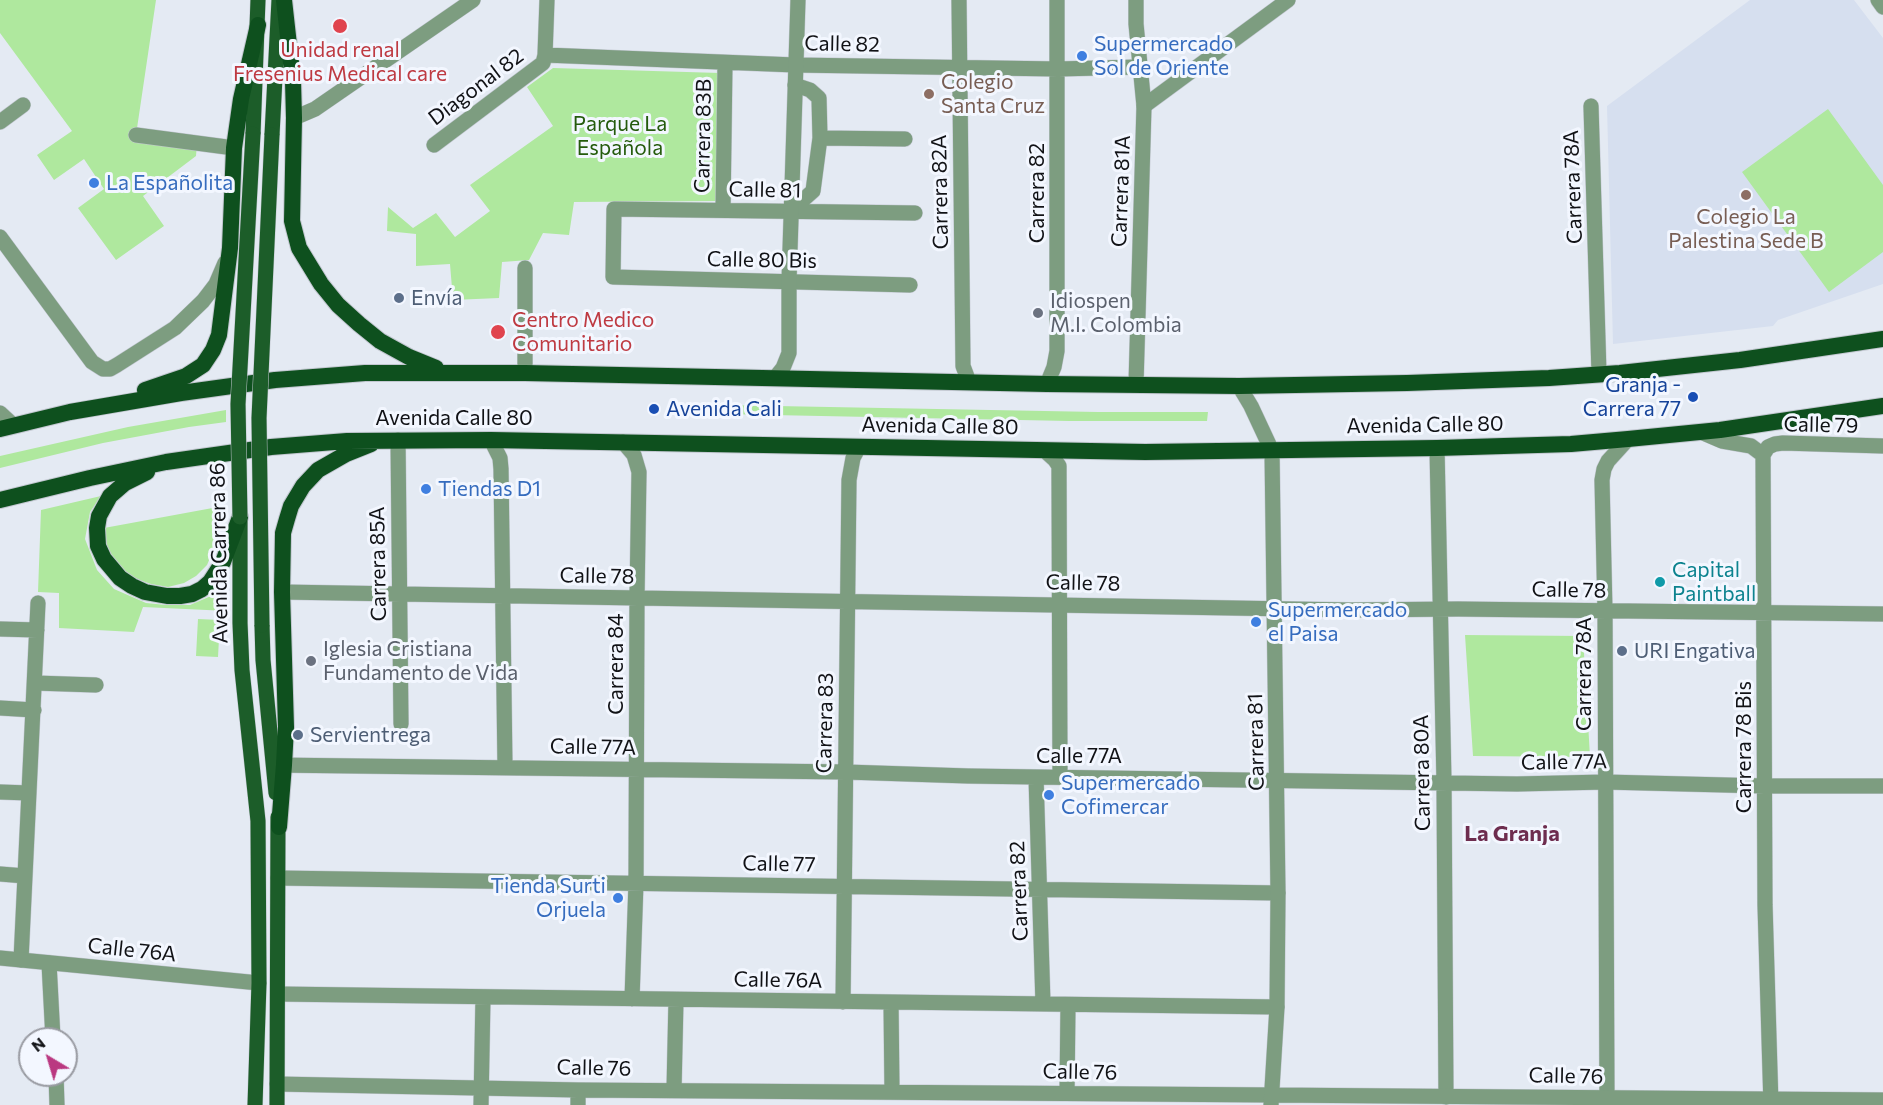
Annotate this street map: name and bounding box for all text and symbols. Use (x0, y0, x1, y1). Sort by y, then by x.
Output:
marker: Unidad renal Fresenius Medical care (331, 17, 349, 35)
street label: Calle 82 (804, 31, 880, 57)
place label: Supermercado Sol de Oriente (1094, 31, 1233, 81)
place label: Unidad renal Fresenius Medical care (233, 37, 447, 87)
street label: Diagonal 82 (424, 43, 528, 131)
marker: Supermercado Sol de Oriente (1075, 49, 1089, 63)
place label: Colegio Santa Cruz (941, 69, 1045, 119)
street label: Carrera 83B (689, 79, 717, 193)
marker: Colegio Santa Cruz (922, 87, 936, 101)
park label: Parque La Española (573, 111, 667, 161)
street label: Carrera 78A (1558, 130, 1588, 244)
street label: Carrera 82A (926, 134, 954, 250)
street label: Carrera 81A (1106, 134, 1136, 248)
street label: Carrera 82 (1024, 143, 1050, 243)
place label: La Españolita (106, 170, 233, 196)
marker: La Españolita (87, 176, 101, 190)
street label: Calle 81 (728, 177, 802, 203)
marker: Colegio La Palestina Sede B (1739, 188, 1753, 202)
place label: Colegio La Palestina Sede B (1668, 204, 1824, 254)
street label: Calle 80 Bis (707, 246, 817, 274)
place label: Envía (411, 285, 462, 311)
place label: Idiospen M.I. Colombia (1050, 288, 1182, 338)
marker: Envía (392, 291, 406, 305)
marker: Idiospen M.I. Colombia (1031, 306, 1045, 320)
place label: Centro Medico Comunitario (512, 307, 654, 357)
marker: Centro Medico Comunitario (489, 323, 507, 341)
place label: Granja - Carrera 77 (1583, 372, 1681, 422)
marker: Granja - Carrera 77 (1686, 390, 1700, 404)
place label: Avenida Cali (666, 396, 782, 422)
marker: Avenida Cali (647, 402, 661, 416)
street label: Avenida Calle 80 (375, 405, 533, 431)
street label: Avenida Calle 80 (1346, 411, 1504, 439)
street label: Avenida Calle 80 (861, 412, 1019, 440)
street label: Calle 79 (1783, 412, 1859, 438)
street label: Avenida Carrera 86 (205, 462, 233, 644)
place label: Tiendas D1 (438, 476, 541, 502)
marker: Tiendas D1 (419, 482, 433, 496)
street label: Carrera 85A (364, 506, 392, 622)
place label: Capital Paintball (1672, 557, 1756, 607)
street label: Calle 78 (559, 563, 635, 589)
street label: Calle 78 (1045, 570, 1121, 596)
marker: Capital Paintball (1653, 575, 1667, 589)
street label: Calle 78 (1531, 577, 1607, 603)
place label: Supermercado el Paisa (1268, 597, 1407, 647)
street label: Carrera 84 (603, 613, 629, 715)
marker: Supermercado el Paisa (1249, 615, 1263, 629)
street label: Carrera 78A (1571, 617, 1597, 731)
place label: Iglesia Cristiana Fundamento de Vida (323, 636, 518, 686)
place label: URI Engativa (1634, 638, 1756, 664)
marker: URI Engativa (1615, 644, 1629, 658)
marker: Iglesia Cristiana Fundamento de Vida (304, 654, 318, 668)
street label: Carrera 83 (812, 672, 838, 774)
street label: Carrera 78 Bis (1731, 681, 1757, 813)
street label: Carrera 81 (1243, 693, 1269, 791)
street label: Carrera 80A (1408, 715, 1436, 831)
place label: Servientrega (310, 722, 431, 748)
marker: Servientrega (291, 728, 305, 742)
street label: Calle 77A (550, 734, 636, 760)
street label: Calle 77A (1036, 743, 1122, 769)
street label: Calle 77A (1521, 749, 1607, 775)
place label: Supermercado Cofimercar (1061, 770, 1200, 820)
marker: Supermercado Cofimercar (1042, 788, 1056, 802)
district label: La Granja (1464, 821, 1560, 847)
street label: Carrera 82 (1005, 840, 1033, 942)
street label: Calle 77 (742, 851, 816, 877)
place label: Tienda Surti Orjuela (490, 873, 606, 923)
marker: Tienda Surti Orjuela (611, 891, 625, 905)
street label: Calle 76A (86, 933, 178, 967)
street label: Calle 76A (733, 967, 823, 993)
north arrow (18, 1027, 78, 1087)
text: N (27, 1033, 48, 1055)
street label: Calle 76 (556, 1055, 632, 1081)
street label: Calle 76 (1042, 1059, 1118, 1085)
street label: Calle 76 (1528, 1063, 1604, 1089)

